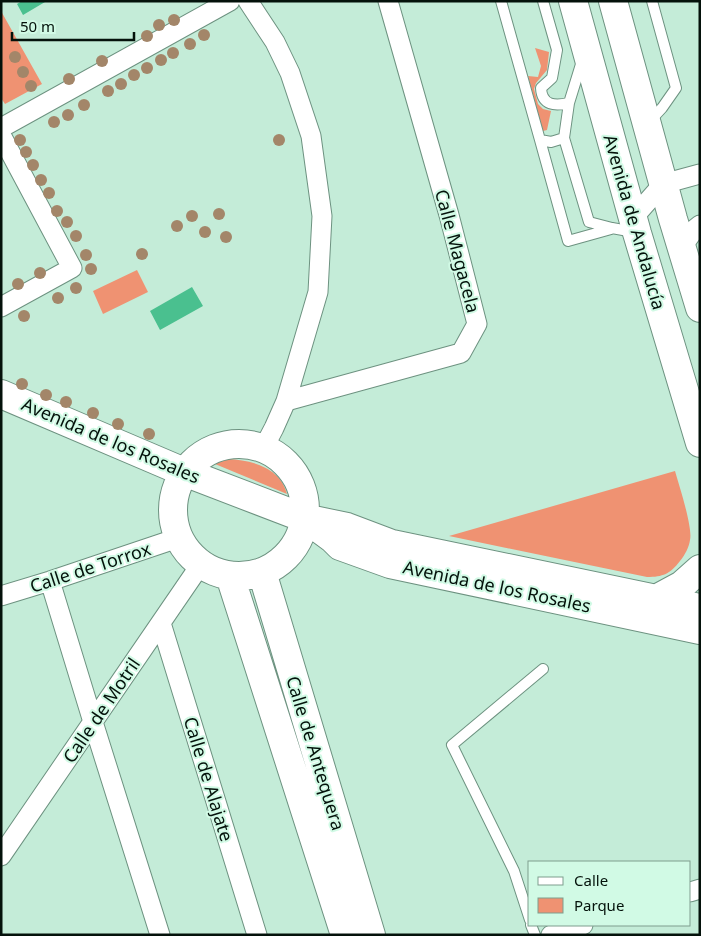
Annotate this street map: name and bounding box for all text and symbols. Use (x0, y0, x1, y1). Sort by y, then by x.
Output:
scale bar (12, 10, 135, 42)
text: 50 m (20, 16, 55, 36)
street label: Avenida de Andalucía (598, 132, 672, 312)
street label: Calle Magacela (430, 187, 486, 315)
street label: Avenida de los Rosales (18, 392, 204, 488)
street label: Calle de Torrox (27, 536, 154, 598)
street label: Avenida de los Rosales (401, 554, 593, 618)
street label: Calle de Motril (57, 653, 145, 767)
street label: Calle de Antequera (281, 673, 351, 833)
street label: Calle de Alajate (179, 714, 239, 844)
legend (528, 861, 691, 926)
text: Calle (574, 870, 608, 890)
text: Parque (574, 895, 624, 915)

